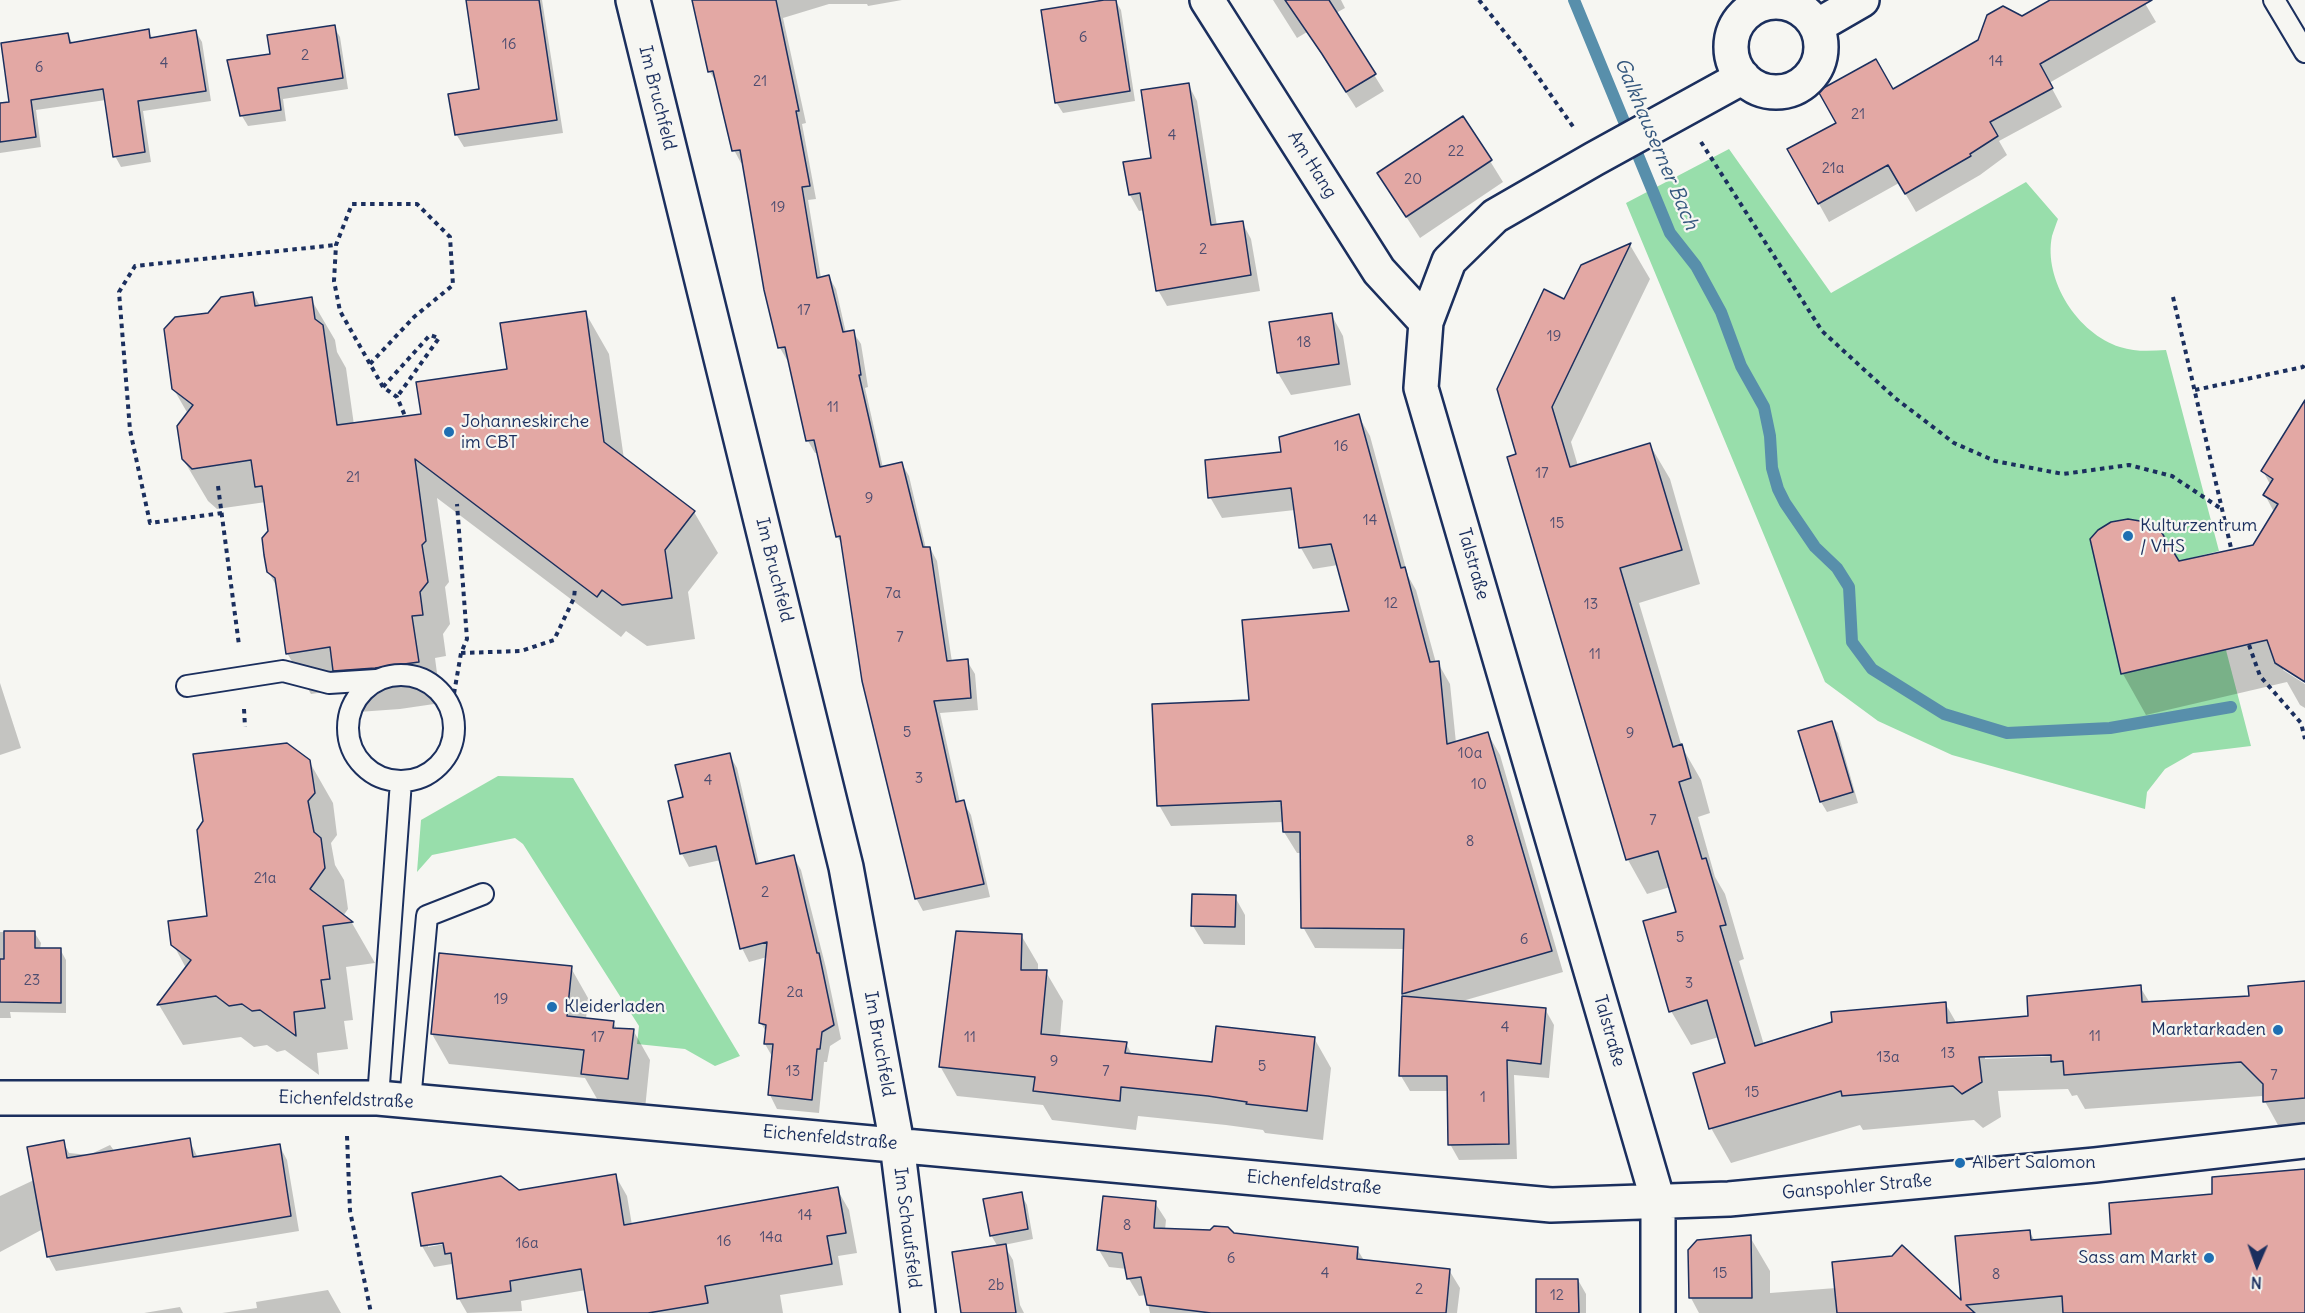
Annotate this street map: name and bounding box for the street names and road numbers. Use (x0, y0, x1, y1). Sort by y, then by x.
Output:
street label: Im Bruchfeld (634, 44, 680, 152)
street label: Am Hang (1283, 127, 1341, 203)
street label: Im Bruchfeld (751, 516, 797, 624)
street label: Talstraße (1452, 526, 1494, 602)
street label: Im Bruchfeld (859, 990, 899, 1098)
street label: Talstraße (1588, 993, 1630, 1069)
street label: Eichenfeldstraße (278, 1087, 414, 1113)
street label: Eichenfeldstraße (762, 1121, 898, 1155)
street label: Im Schaufsfeld (889, 1166, 925, 1290)
street label: Eichenfeldstraße (1246, 1166, 1382, 1200)
street label: Ganspohler Straße (1781, 1170, 1933, 1204)

